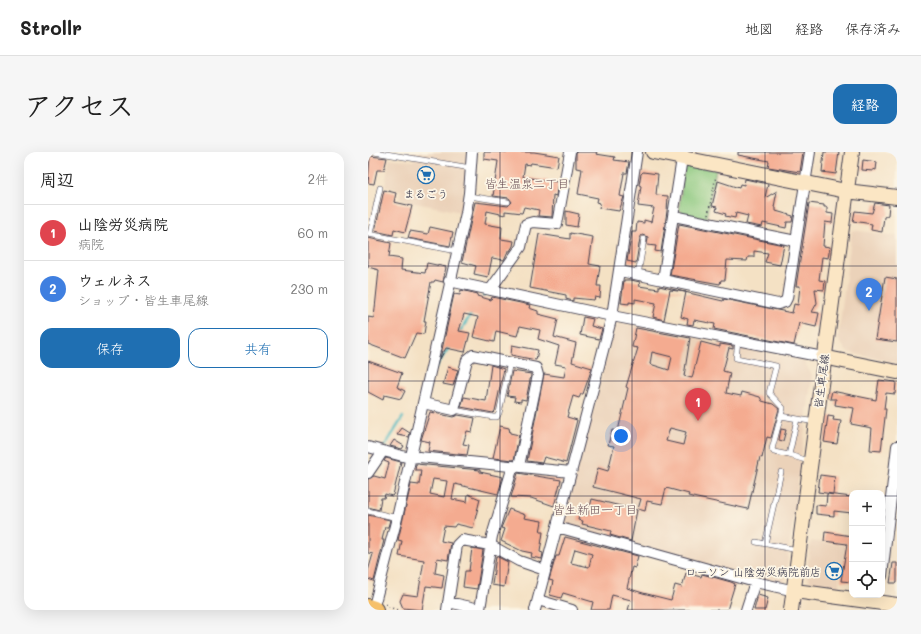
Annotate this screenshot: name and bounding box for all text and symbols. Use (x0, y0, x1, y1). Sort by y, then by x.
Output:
text: Strollr (20, 15, 82, 40)
text: 地図 (745, 19, 773, 38)
text: 経路 (795, 19, 823, 38)
text: 保存済み (845, 19, 901, 38)
button: 経路 (833, 84, 897, 124)
text: アクセス (24, 87, 134, 123)
supermarket icon: まるごう (416, 165, 436, 185)
text: 周辺 (40, 168, 74, 190)
text: 2件 (308, 170, 328, 187)
district label: 皆生温泉二丁目 (485, 175, 569, 191)
place label: まるごう (404, 186, 448, 201)
text: 山陰労災病院 (78, 214, 168, 234)
text: 1 (50, 224, 56, 241)
text: 60 m (298, 224, 328, 241)
text: 病院 (78, 235, 104, 252)
text: ウェルネス (78, 270, 152, 290)
pin: 2 (856, 278, 882, 311)
text: 2 (49, 280, 57, 297)
text: 230 m (291, 280, 328, 297)
text: ショップ · 皆生車尾線 (78, 291, 208, 308)
button: 保存 (40, 328, 180, 368)
button: 共有 (188, 328, 328, 368)
street label: 皆生車尾線 (810, 353, 832, 409)
pin: 1 (685, 388, 711, 421)
your location (611, 426, 631, 446)
map controls (849, 490, 885, 598)
button: + (849, 490, 885, 526)
district label: 皆生新田一丁目 (553, 501, 637, 517)
button: − (849, 526, 885, 562)
supermarket icon: ローソン 山陰労災病院前店 (824, 561, 844, 581)
button: locate (849, 562, 885, 598)
place label: ローソン 山陰労災病院前店 (685, 564, 821, 579)

